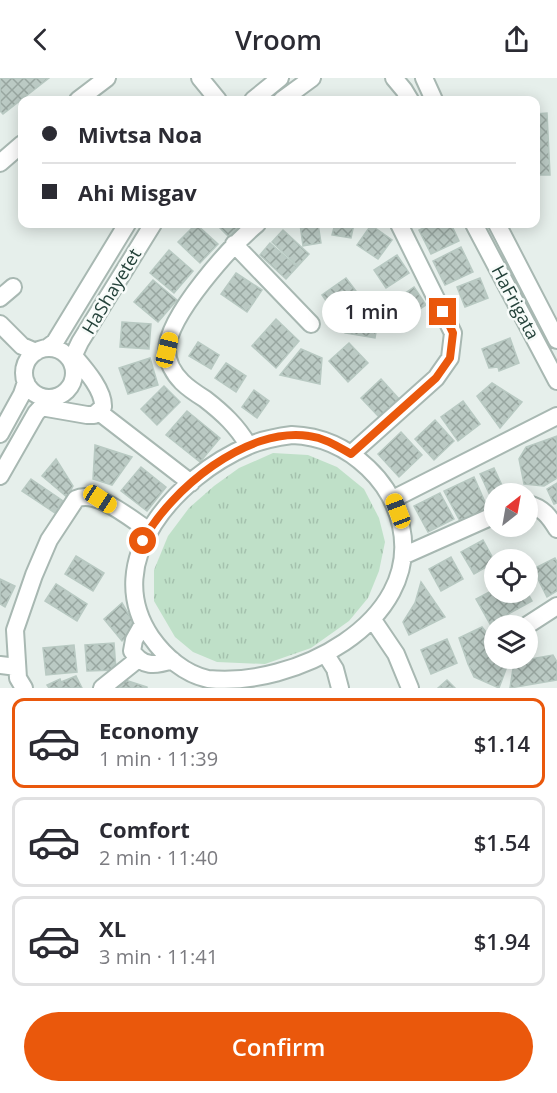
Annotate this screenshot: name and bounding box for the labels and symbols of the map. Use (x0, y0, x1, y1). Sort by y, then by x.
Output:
street label: HaShayetet (76, 244, 146, 338)
street label: HaFrigata (486, 261, 546, 343)
callout: 1 min (323, 291, 422, 333)
route end (429, 298, 456, 325)
car (154, 330, 180, 370)
car (80, 482, 120, 516)
north arrow (484, 483, 538, 537)
car (383, 491, 413, 531)
route start (129, 527, 156, 554)

